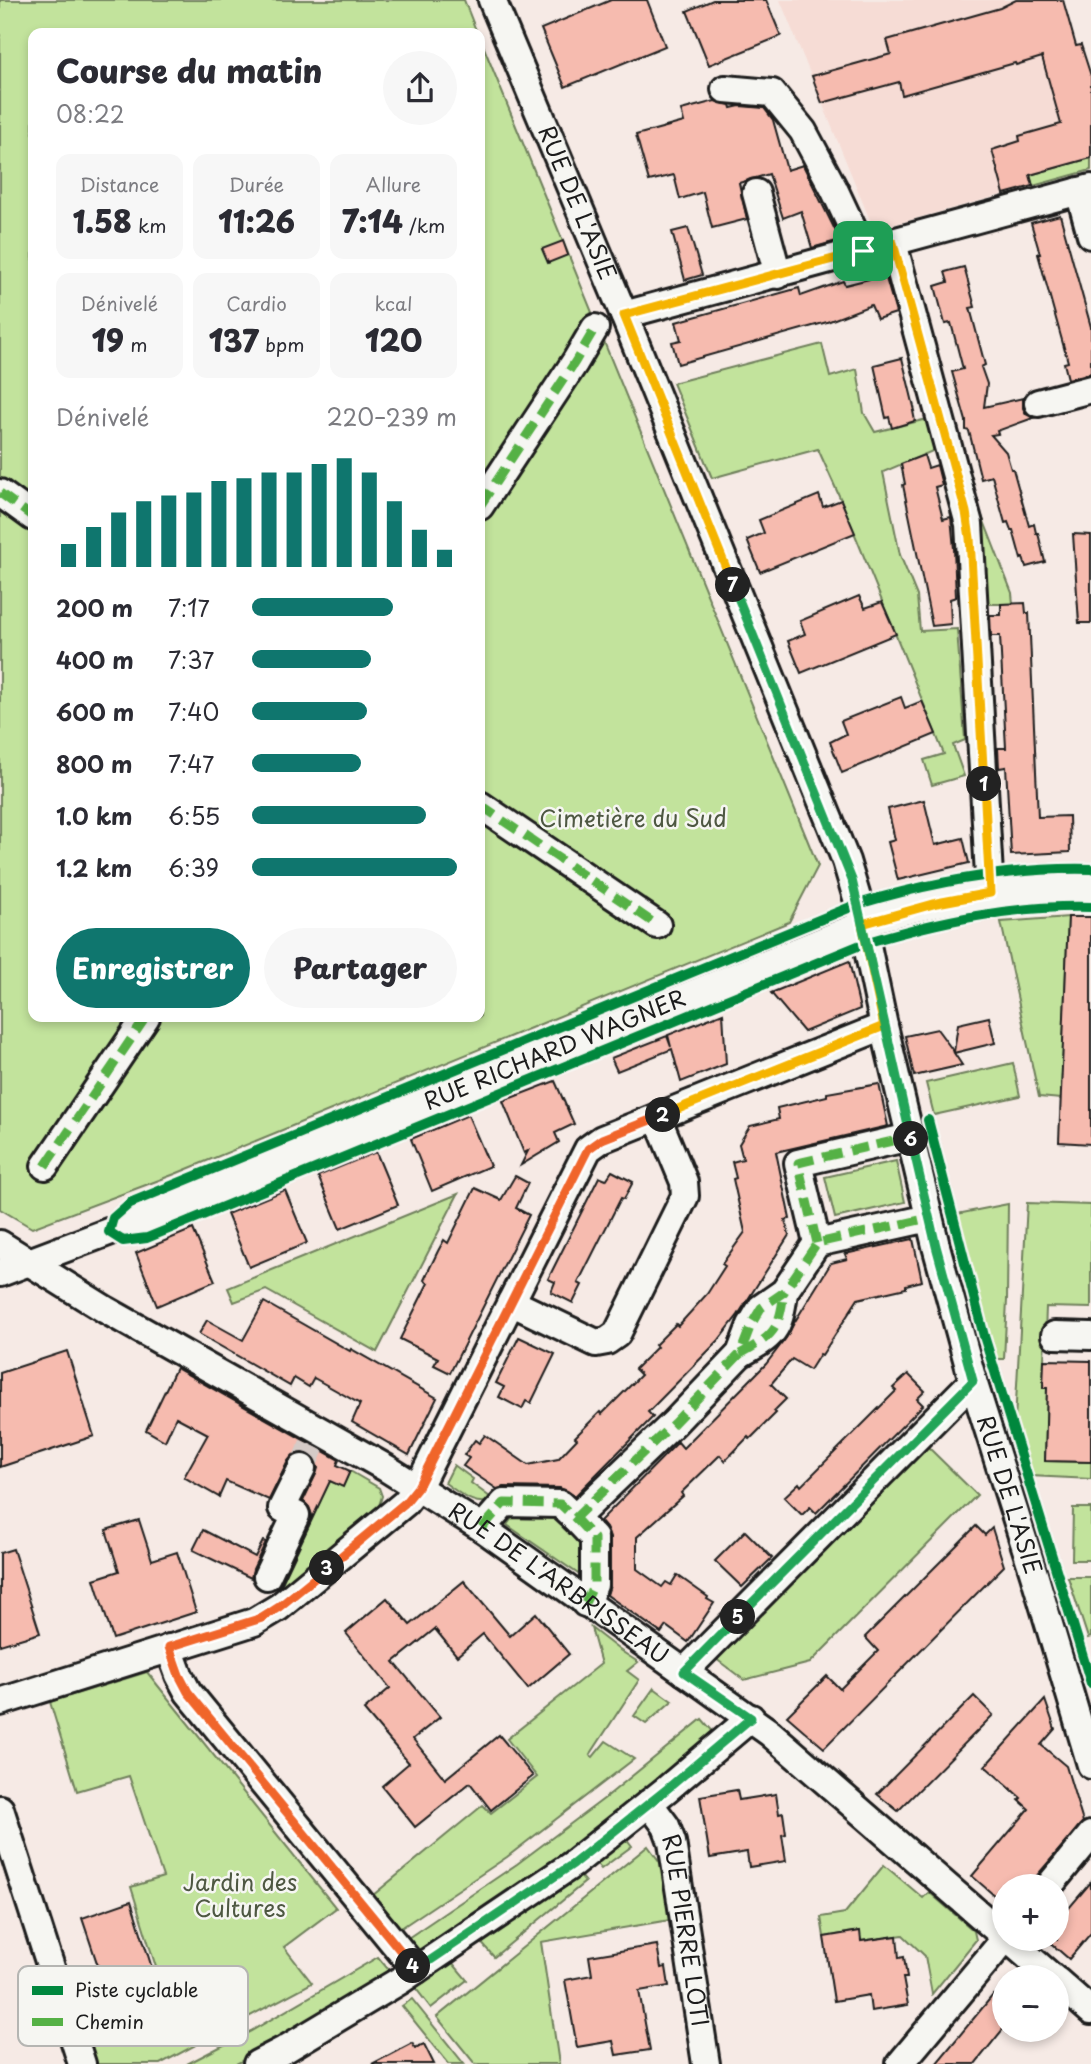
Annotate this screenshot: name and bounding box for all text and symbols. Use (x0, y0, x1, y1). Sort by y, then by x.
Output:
text: Course du matin (56, 46, 322, 94)
button: share (383, 51, 457, 125)
text: 08:22 (56, 96, 125, 131)
street label: RUE DE L'ASIE (530, 120, 626, 285)
text: Distance (80, 170, 159, 198)
text: Durée (229, 170, 284, 198)
text: Allure (366, 170, 421, 198)
text: 1.58 (72, 198, 132, 243)
text: 11:26 (218, 198, 295, 243)
text: 7:14 (342, 198, 403, 243)
text: km (132, 211, 167, 239)
text: /km (403, 211, 445, 239)
pin (833, 221, 893, 281)
icon: arrive (844, 232, 882, 270)
text: Dénivelé (81, 289, 158, 317)
text: Cardio (226, 289, 287, 317)
text: kcal (375, 289, 412, 317)
text: 19 (91, 317, 124, 362)
text: 137 (208, 317, 259, 362)
text: 120 (365, 317, 422, 362)
text: m (124, 330, 148, 358)
text: bpm (259, 330, 305, 358)
text: Dénivelé (56, 399, 149, 434)
text: 220–239 m (326, 399, 457, 434)
pin: 7 (716, 568, 750, 602)
text: 7 (727, 570, 738, 598)
text: 200 m (56, 590, 133, 625)
text: 7:17 (168, 590, 210, 625)
text: 400 m (56, 642, 134, 677)
text: 7:37 (168, 642, 214, 677)
text: 600 m (56, 694, 134, 729)
text: 7:40 (168, 694, 219, 729)
text: 800 m (56, 746, 133, 781)
text: 7:47 (168, 746, 214, 781)
pin: 1 (967, 766, 1002, 802)
text: 1 (979, 769, 988, 797)
text: 1.0 km (56, 798, 133, 833)
text: 6:55 (168, 798, 220, 833)
park label: Cimetière du Sud (539, 800, 727, 835)
text: 1.2 km (56, 850, 132, 885)
text: 6:39 (168, 850, 219, 885)
button: Enregistrer (56, 928, 250, 1008)
button: Partager (264, 928, 457, 1008)
street label: RUE RICHARD WAGNER (418, 979, 691, 1118)
pin: 2 (646, 1098, 680, 1132)
text: 2 (656, 1100, 669, 1128)
pin: 6 (894, 1122, 928, 1156)
text: 6 (904, 1124, 917, 1152)
street label: RUE DE L'ASIE (969, 1411, 1052, 1578)
street label: RUE DE L'ARBRISSEAU (442, 1492, 677, 1672)
pin: 3 (310, 1550, 344, 1586)
text: 3 (320, 1553, 333, 1581)
pin: 5 (720, 1600, 756, 1634)
text: 5 (731, 1602, 744, 1630)
street label: RUE PIERRE LOTI (654, 1828, 719, 2029)
park label: Jardin des Cultures (183, 1864, 297, 1925)
map controls (992, 1874, 1069, 2042)
button: + (992, 1874, 1069, 1951)
pin: 4 (396, 1948, 430, 1983)
text: 4 (406, 1951, 419, 1979)
button: − (992, 1965, 1069, 2042)
legend (18, 1966, 248, 2046)
text: Piste cyclable (75, 1975, 198, 2003)
text: Chemin (75, 2007, 144, 2035)

